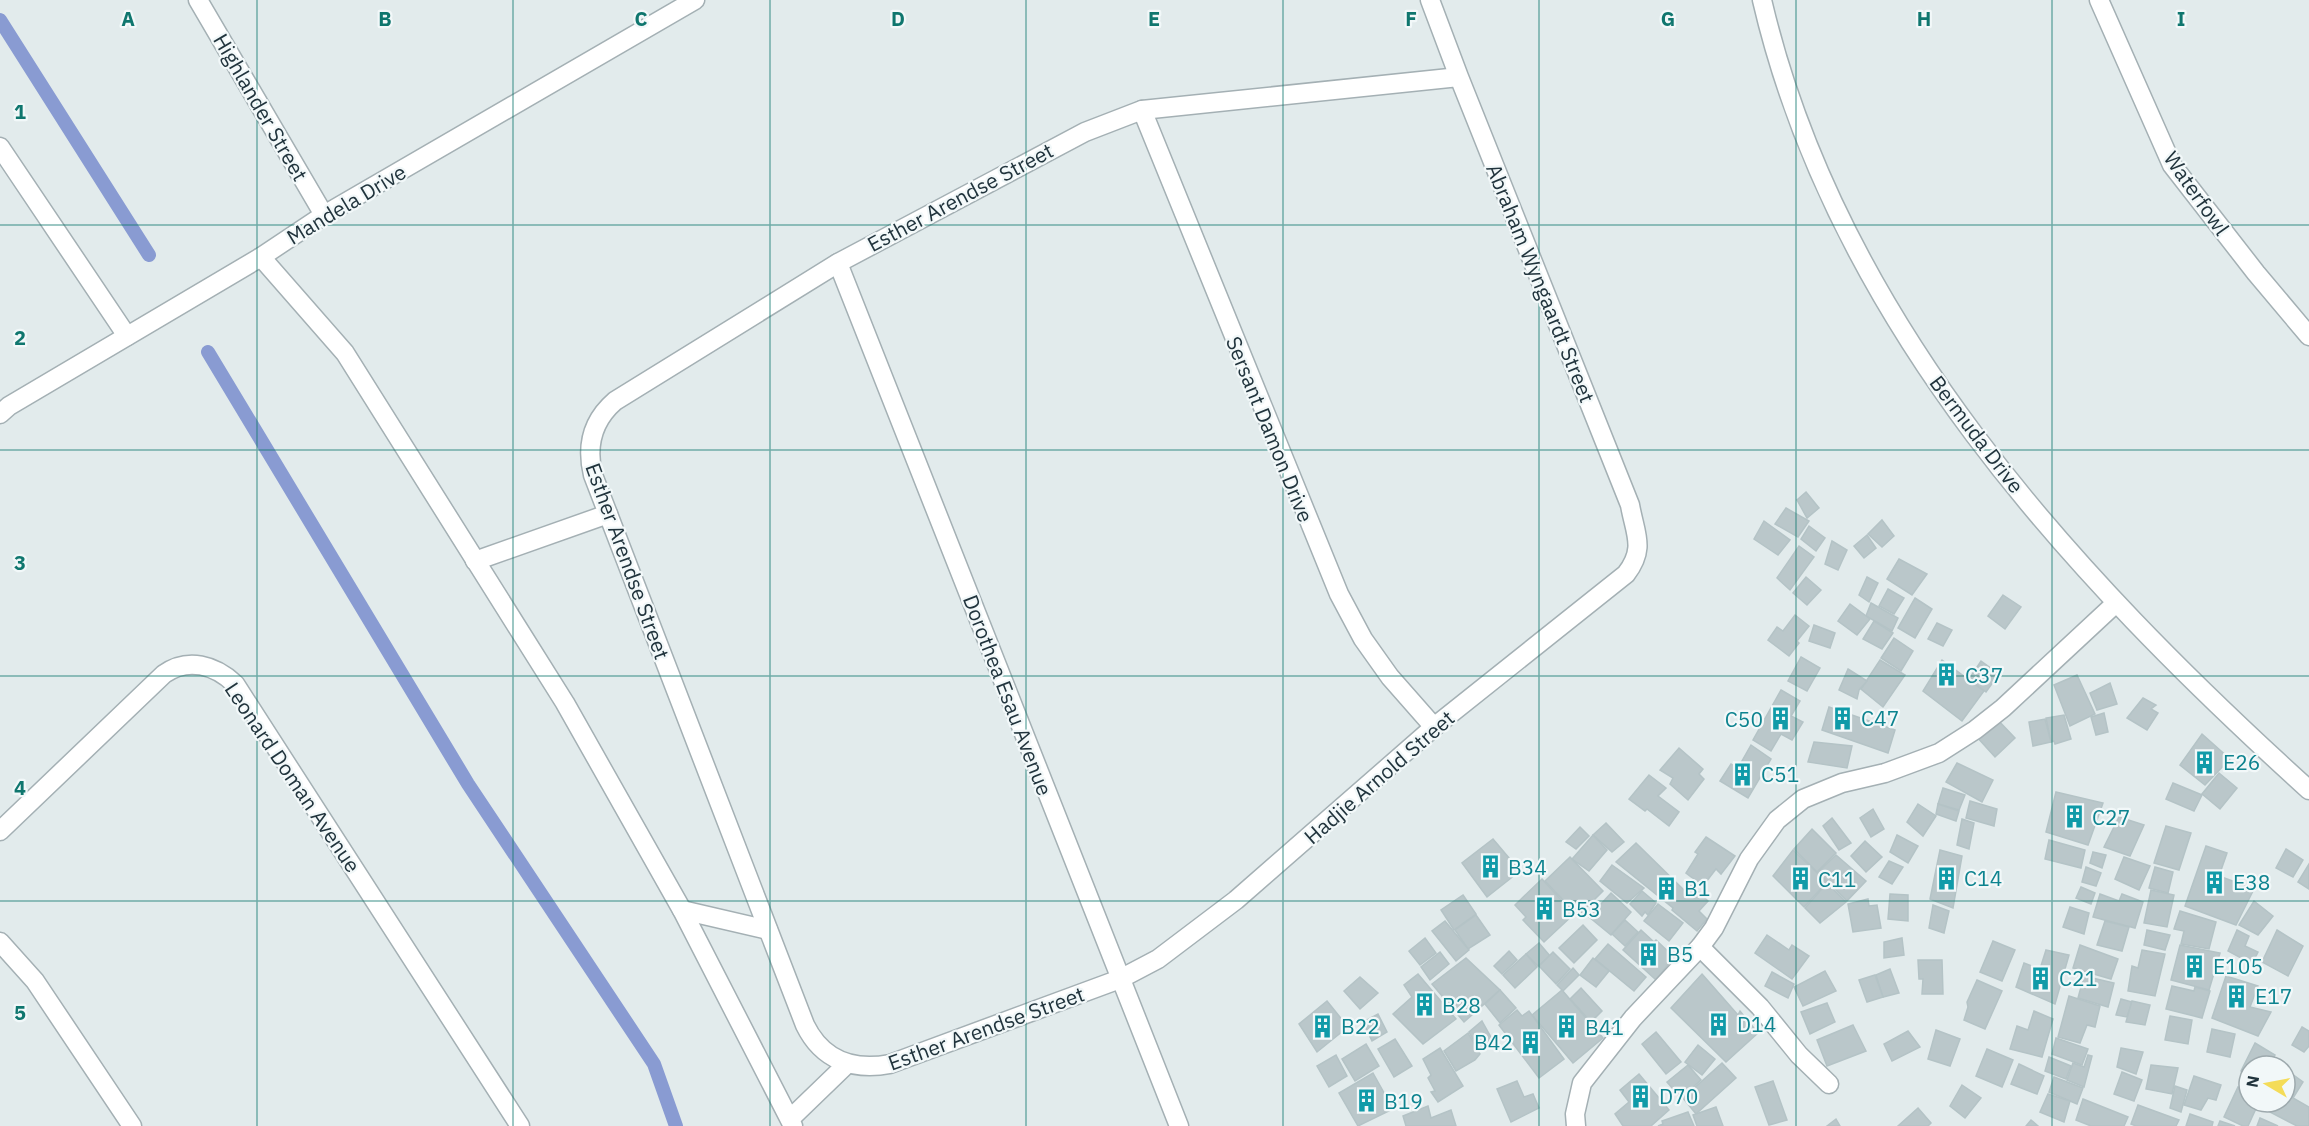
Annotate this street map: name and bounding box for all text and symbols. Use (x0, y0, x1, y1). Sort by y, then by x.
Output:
text: A (121, 5, 135, 32)
text: B (378, 5, 392, 32)
text: C (634, 5, 648, 32)
text: D (891, 5, 905, 32)
text: E (1148, 5, 1160, 32)
text: F (1405, 5, 1417, 32)
text: G (1661, 5, 1675, 32)
text: H (1917, 5, 1931, 32)
text: I (2177, 5, 2185, 32)
street label: Highlander Street (207, 28, 315, 186)
text: 1 (14, 98, 26, 125)
street label: Esther Arendse Street (862, 136, 1058, 258)
street label: Waterfowl (2158, 145, 2236, 241)
street label: Mandela Drive (281, 157, 411, 251)
street label: Abraham Wyngaardt Street (1480, 159, 1602, 407)
text: 2 (14, 324, 26, 351)
street label: Sersant Damon Drive (1220, 332, 1320, 526)
street label: Bermuda Drive (1924, 370, 2030, 498)
street label: Esther Arendse Street (579, 459, 677, 663)
text: 3 (14, 549, 26, 576)
street label: Dorothea Esau Avenue (957, 591, 1059, 799)
place label: C37 (1965, 661, 2003, 689)
building icon: C37 (1934, 662, 1960, 688)
street label: Leonard Doman Avenue (219, 676, 367, 878)
street label: Hadjie Arnold Street (1298, 704, 1460, 850)
place label: C47 (1861, 704, 1899, 732)
place label: C50 (1725, 705, 1763, 733)
building icon: C47 (1830, 705, 1856, 731)
building icon: C50 (1768, 706, 1794, 732)
place label: E26 (2223, 748, 2260, 776)
building icon: E26 (2192, 749, 2218, 775)
place label: C51 (1761, 760, 1799, 788)
building icon: C51 (1730, 761, 1756, 787)
text: 4 (14, 774, 26, 801)
place label: C27 (2092, 803, 2130, 831)
building icon: C27 (2061, 804, 2087, 830)
place label: B34 (1508, 853, 1547, 881)
building icon: B34 (1477, 854, 1503, 880)
place label: C14 (1964, 864, 2002, 892)
place label: C11 (1818, 865, 1856, 893)
building icon: C14 (1933, 865, 1959, 891)
building icon: C11 (1787, 866, 1813, 892)
place label: E38 (2233, 868, 2270, 896)
building icon: E38 (2202, 869, 2228, 895)
place label: B1 (1684, 874, 1710, 902)
building icon: B1 (1653, 875, 1679, 901)
place label: B53 (1562, 895, 1601, 923)
building icon: B53 (1531, 896, 1557, 922)
place label: B5 (1667, 940, 1693, 968)
building icon: B5 (1636, 941, 1662, 967)
place label: E105 (2213, 952, 2263, 980)
building icon: E105 (2182, 953, 2208, 979)
place label: C21 (2059, 964, 2097, 992)
building icon: C21 (2028, 965, 2054, 991)
street label: Esther Arendse Street (884, 979, 1088, 1077)
place label: E17 (2255, 982, 2292, 1010)
building icon: E17 (2224, 983, 2250, 1009)
place label: B28 (1442, 991, 1481, 1019)
building icon: B28 (1411, 992, 1437, 1018)
text: 5 (14, 999, 26, 1026)
place label: D14 (1737, 1010, 1776, 1038)
building icon: D14 (1706, 1011, 1732, 1037)
place label: B22 (1341, 1012, 1380, 1040)
building icon: B22 (1310, 1013, 1336, 1039)
place label: B41 (1585, 1013, 1624, 1041)
building icon: B41 (1554, 1014, 1580, 1040)
place label: B42 (1474, 1028, 1513, 1056)
building icon: B42 (1518, 1029, 1544, 1055)
north arrow (2237, 1054, 2297, 1114)
text: N (2241, 1074, 2263, 1089)
place label: D70 (1659, 1082, 1698, 1110)
building icon: D70 (1628, 1083, 1654, 1109)
place label: B19 (1384, 1087, 1423, 1115)
building icon: B19 (1353, 1088, 1379, 1114)

